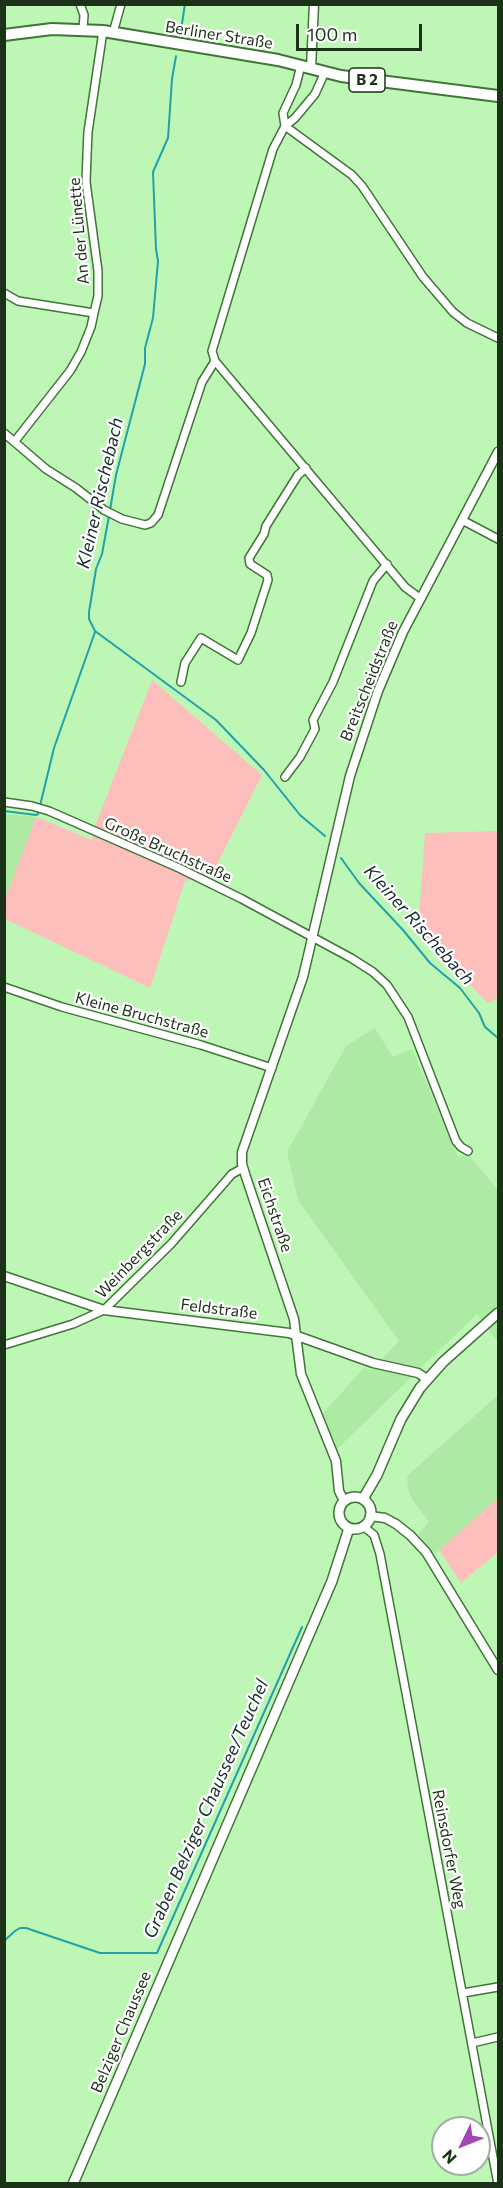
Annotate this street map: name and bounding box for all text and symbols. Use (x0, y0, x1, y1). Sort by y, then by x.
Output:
scale bar (299, 12, 425, 50)
street label: Berliner Straße (164, 17, 274, 53)
text: 100 m (307, 23, 357, 45)
road number: B 2 (349, 68, 385, 92)
street label: An der Lünette (65, 177, 93, 285)
water label: Kleiner Rischebach (72, 416, 128, 570)
street label: Breitscheidstraße (336, 618, 402, 744)
street label: Große Bruchstraße (101, 813, 235, 887)
water label: Kleiner Rischebach (359, 861, 479, 989)
street label: Kleine Bruchstraße (73, 988, 211, 1042)
street label: Eichstraße (253, 1175, 297, 1255)
street label: Weinbergstraße (92, 1205, 186, 1303)
street label: Feldstraße (180, 1295, 258, 1323)
water label: Graben Belziger Chaussee/Teuchel (139, 1676, 273, 1942)
street label: Reinsdorfer Weg (428, 1788, 470, 1910)
street label: Belziger Chaussee (87, 1968, 155, 2096)
north arrow (431, 2116, 491, 2176)
text: N (438, 2146, 460, 2168)

